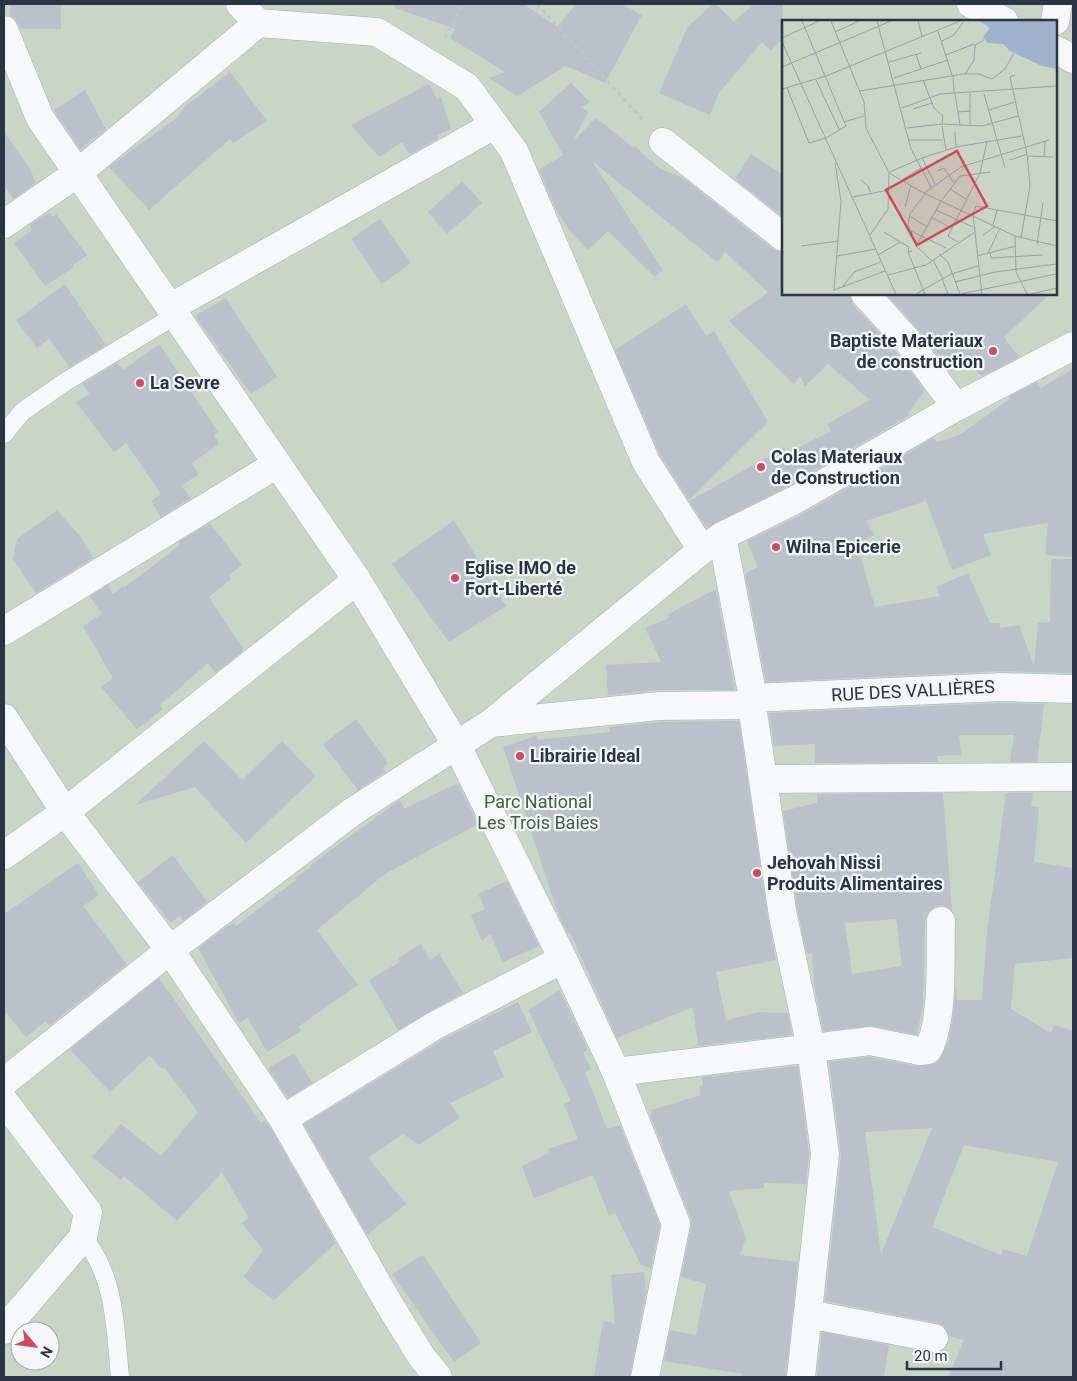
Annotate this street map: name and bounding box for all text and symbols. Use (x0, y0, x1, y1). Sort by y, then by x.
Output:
inset map (782, 20, 1057, 295)
place label: Baptiste Materiaux de construction (830, 330, 984, 372)
marker: Baptiste Materiaux de construction (987, 345, 999, 357)
place label: La Sevre (150, 372, 220, 393)
marker: La Sevre (134, 377, 146, 389)
place label: Colas Materiaux de Construction (771, 446, 903, 488)
marker: Colas Materiaux de Construction (755, 461, 767, 473)
place label: Wilna Epicerie (786, 536, 901, 557)
marker: Wilna Epicerie (770, 541, 782, 553)
place label: Eglise IMO de Fort-Liberté (465, 557, 576, 599)
marker: Eglise IMO de Fort-Liberté (449, 572, 461, 584)
street label: RUE DES VALLIÈRES (831, 676, 996, 705)
place label: Librairie Ideal (530, 745, 640, 766)
marker: Librairie Ideal (514, 750, 526, 762)
park label: Parc National Les Trois Baies (477, 791, 599, 833)
place label: Jehovah Nissi Produits Alimentaires (767, 852, 943, 894)
marker: Jehovah Nissi Produits Alimentaires (751, 867, 763, 879)
north arrow (10, 1321, 60, 1371)
scale bar (907, 1338, 1001, 1370)
text: N (37, 1344, 56, 1361)
text: 20 m (914, 1347, 948, 1365)

